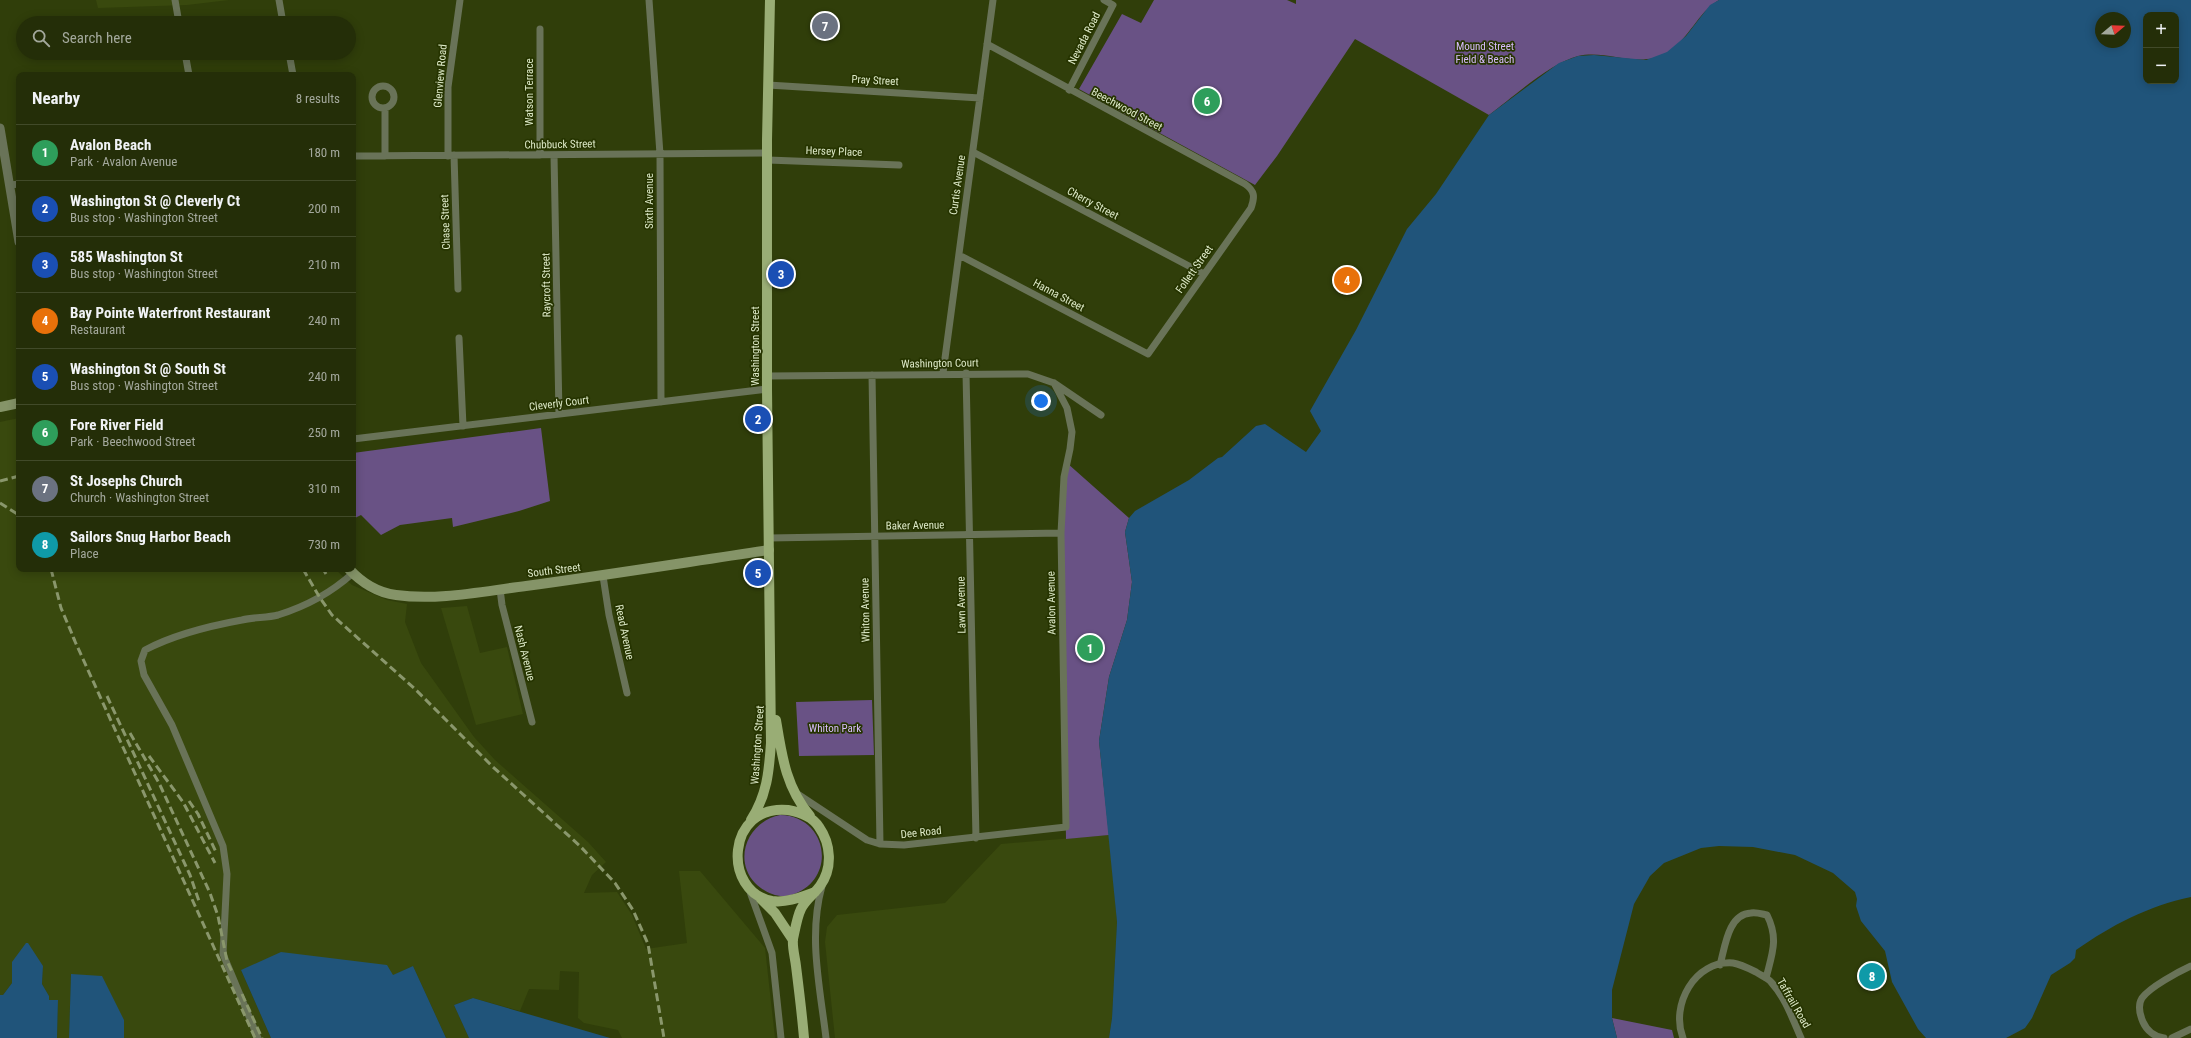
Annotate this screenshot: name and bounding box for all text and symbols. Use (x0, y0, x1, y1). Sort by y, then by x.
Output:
street label: Nevada Road (1066, 10, 1103, 67)
pin: 7 (812, 11, 838, 41)
north arrow (2095, 12, 2131, 48)
map controls (2143, 12, 2179, 84)
button: + (2143, 12, 2179, 48)
search box (16, 16, 356, 60)
icon: search (30, 27, 52, 49)
text: Search here (62, 29, 132, 47)
park label: Mound Street Field & Beach (1456, 40, 1514, 66)
street label: Glenview Road (431, 44, 450, 108)
button: − (2143, 48, 2179, 84)
street label: Watson Terrace (523, 58, 536, 126)
street label: Pray Street (851, 73, 899, 88)
street label: Beechwood Street (1089, 85, 1165, 134)
pin: 6 (1194, 86, 1220, 116)
text: Nearby (32, 88, 80, 108)
text: 8 results (296, 91, 340, 106)
text: Avalon Beach (70, 136, 151, 154)
street label: Chubbuck Street (524, 137, 596, 152)
street label: Hersey Place (805, 144, 863, 159)
text: 1 (42, 145, 48, 160)
text: 180 m (308, 145, 340, 160)
text: Park · Avalon Avenue (70, 154, 177, 169)
street label: Curtis Avenue (947, 154, 968, 216)
street label: Sixth Avenue (643, 173, 656, 229)
street label: Cherry Street (1065, 184, 1121, 222)
text: Washington St @ Cleverly Ct (70, 192, 240, 210)
street label: Chase Street (438, 194, 453, 250)
text: 2 (42, 201, 48, 216)
text: 200 m (308, 201, 340, 216)
text: Bus stop · Washington Street (70, 210, 218, 225)
street label: Follett Street (1173, 243, 1216, 296)
text: 585 Washington St (70, 248, 183, 266)
street label: Raycroft Street (539, 253, 554, 317)
text: 3 (42, 257, 48, 272)
text: 210 m (308, 257, 340, 272)
pin: 3 (768, 259, 794, 289)
pin: 4 (1334, 265, 1360, 295)
text: Bus stop · Washington Street (70, 266, 218, 281)
street label: Hanna Street (1031, 276, 1087, 314)
text: Bay Pointe Waterfront Restaurant (70, 304, 270, 322)
street label: Washington Street (749, 306, 762, 386)
text: 4 (42, 313, 48, 328)
text: 240 m (308, 313, 340, 328)
text: Restaurant (70, 322, 125, 337)
street label: Washington Court (901, 356, 979, 371)
text: Washington St @ South St (70, 360, 226, 378)
text: 5 (42, 369, 48, 384)
text: 240 m (308, 369, 340, 384)
text: Bus stop · Washington Street (70, 378, 218, 393)
your location (1031, 391, 1051, 411)
street label: Cleverly Court (528, 393, 590, 414)
pin: 2 (745, 404, 771, 434)
text: Fore River Field (70, 416, 164, 434)
text: 6 (42, 425, 48, 440)
text: 250 m (308, 425, 340, 440)
text: Park · Beechwood Street (70, 434, 195, 449)
text: St Josephs Church (70, 472, 182, 490)
text: 7 (42, 481, 48, 496)
text: 310 m (308, 481, 340, 496)
text: Church · Washington Street (70, 490, 209, 505)
street label: Baker Avenue (885, 518, 945, 533)
text: Sailors Snug Harbor Beach (70, 528, 231, 546)
text: 8 (42, 537, 48, 552)
text: 730 m (308, 537, 340, 552)
text: Place (70, 546, 99, 561)
pin: 5 (745, 558, 771, 588)
street label: South Street (527, 561, 581, 580)
street label: Avalon Avenue (1044, 571, 1059, 635)
street label: Lawn Avenue (955, 576, 968, 634)
street label: Whiton Avenue (858, 578, 873, 642)
street label: Read Avenue (612, 603, 637, 661)
street label: Nash Avenue (511, 624, 538, 682)
pin: 1 (1077, 633, 1103, 663)
street label: Washington Street (748, 705, 767, 785)
park label: Whiton Park (809, 722, 861, 735)
street label: Dee Road (900, 824, 942, 841)
pin: 8 (1859, 961, 1885, 991)
street label: Taffrail Road (1774, 976, 1813, 1030)

